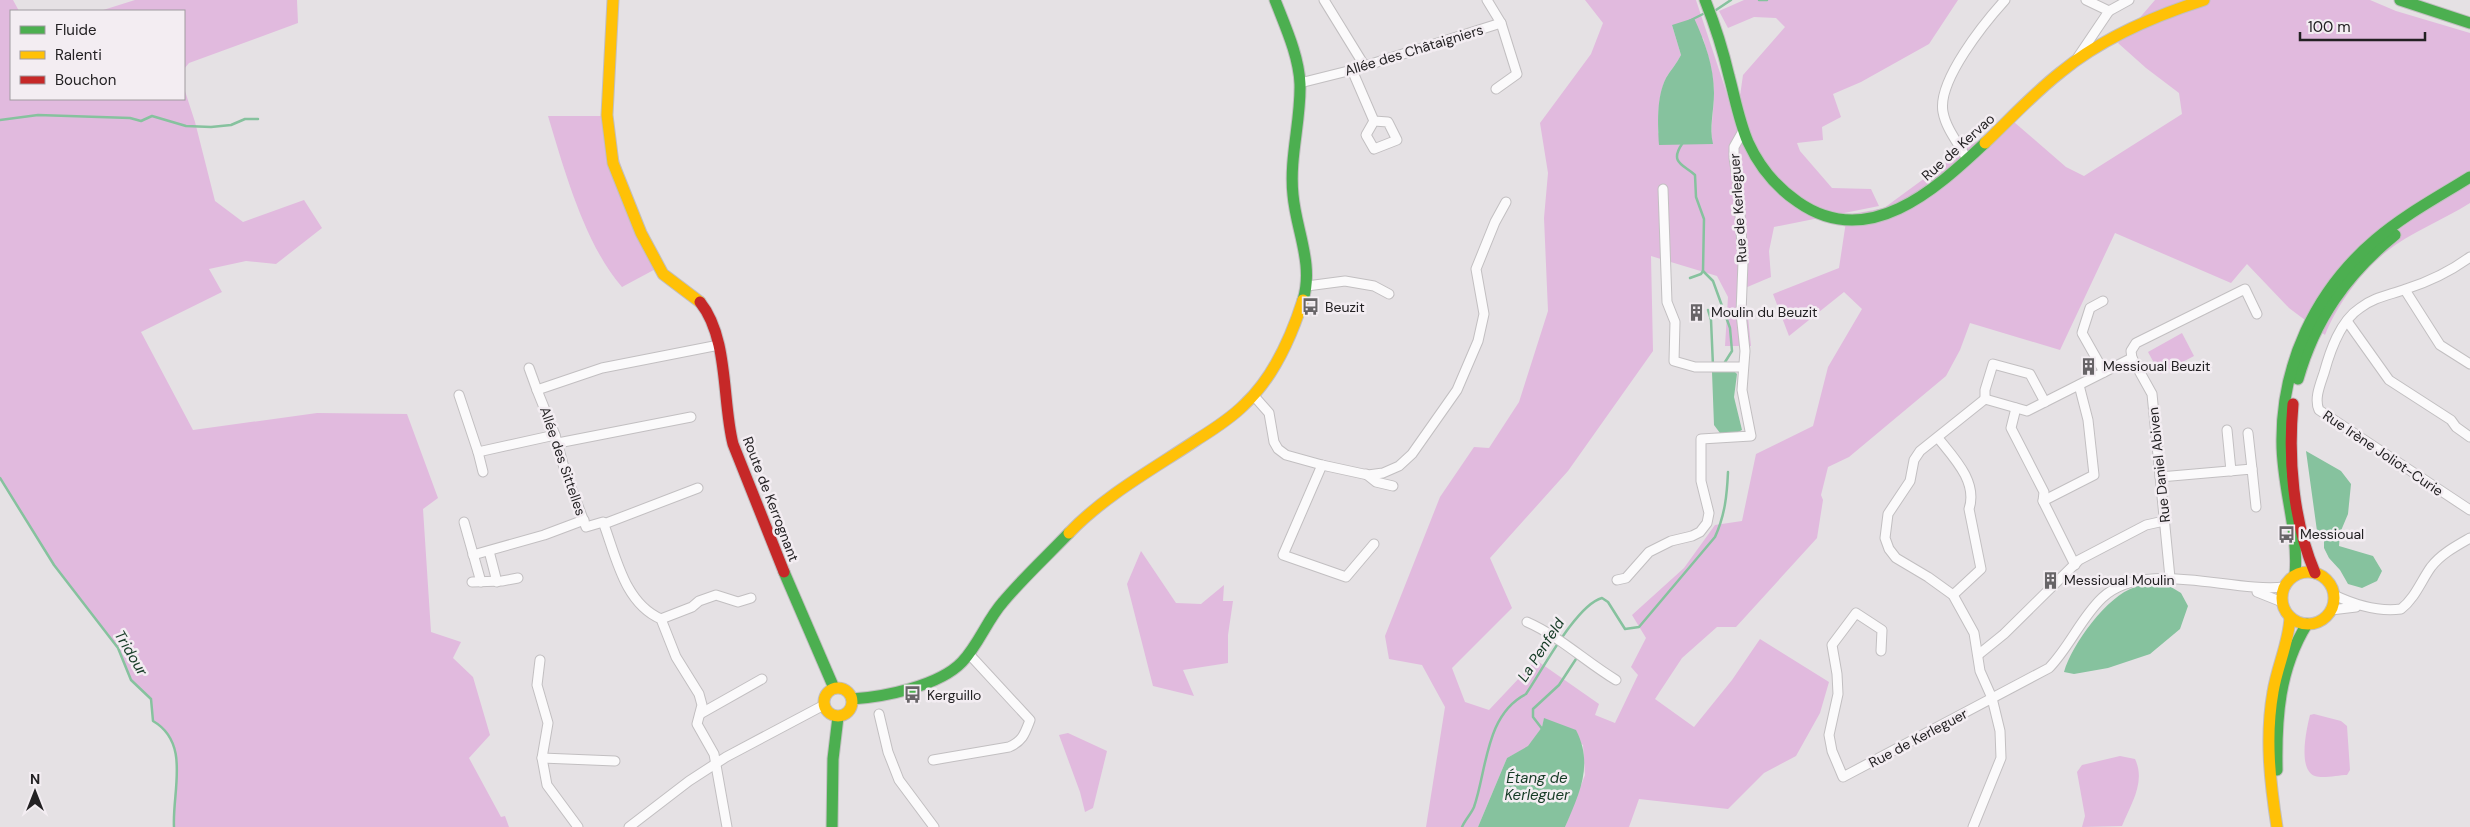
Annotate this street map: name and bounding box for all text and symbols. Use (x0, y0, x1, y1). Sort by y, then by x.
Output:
legend (10, 10, 185, 100)
scale bar (2300, 10, 2425, 42)
text: 100 m (2308, 17, 2351, 37)
text: Fluide (55, 20, 97, 40)
street label: Allée des Châtaigniers (1343, 20, 1485, 80)
text: Ralenti (55, 45, 102, 65)
text: Bouchon (55, 70, 116, 90)
street label: Rue de Kervao (1918, 109, 1998, 185)
street label: Rue de Kerleguer (1725, 153, 1751, 263)
bus stop icon: Beuzit (1301, 297, 1321, 317)
place label: Beuzit (1325, 298, 1365, 316)
building icon: Moulin du Beuzit (1687, 302, 1707, 322)
place label: Moulin du Beuzit (1711, 303, 1818, 321)
building icon: Messioual Beuzit (2079, 356, 2099, 376)
place label: Messioual Beuzit (2103, 357, 2211, 375)
street label: Allée des Sittelles (536, 404, 590, 518)
street label: Rue Daniel Abiven (2144, 406, 2174, 524)
street label: Rue Irène Joliot-Curie (2319, 406, 2447, 500)
street label: Route de Kerrognant (739, 434, 803, 564)
bus stop icon: Messioual (2276, 524, 2296, 544)
place label: Messioual (2300, 525, 2364, 543)
building icon: Messioual Moulin (2040, 570, 2060, 590)
place label: Messioual Moulin (2064, 571, 2175, 589)
water label: La Penfeld (1513, 614, 1569, 686)
water label: Tridour (110, 627, 153, 680)
bus stop icon: Kerguillo (903, 685, 923, 705)
place label: Kerguillo (927, 686, 981, 704)
street label: Rue de Kerleguer (1866, 704, 1970, 772)
north arrow (10, 767, 60, 817)
water label: Étang de Kerleguer (1504, 768, 1570, 805)
text: N (30, 770, 40, 788)

